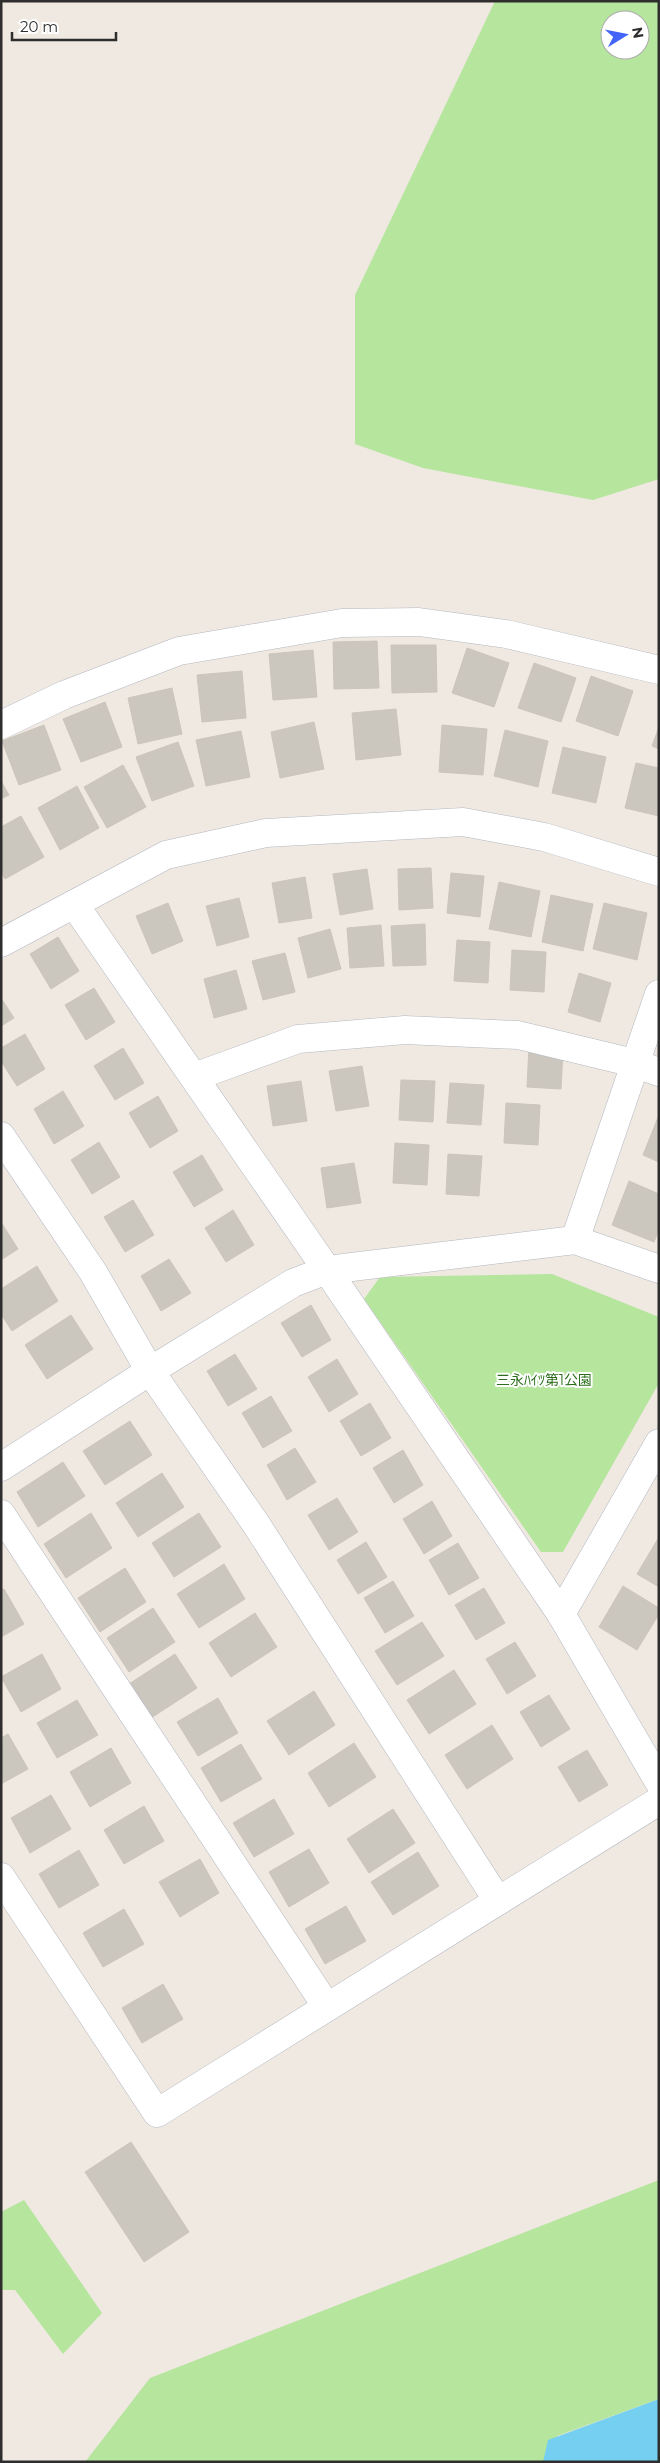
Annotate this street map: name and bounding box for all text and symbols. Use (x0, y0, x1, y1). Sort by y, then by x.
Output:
scale bar (12, 10, 116, 42)
north arrow (600, 10, 650, 60)
text: 20 m (20, 17, 58, 36)
text: N (628, 26, 648, 40)
park label: 三永ﾊｲﾂ第1公園 (496, 1371, 592, 1389)

